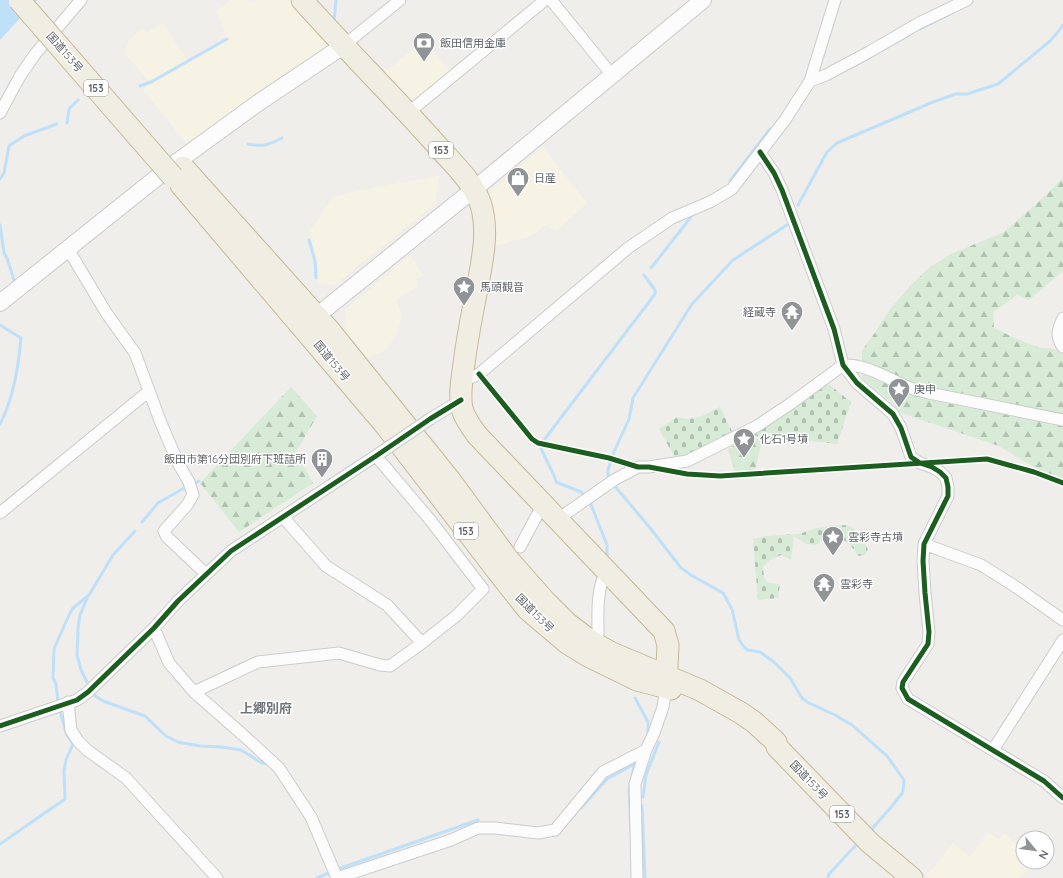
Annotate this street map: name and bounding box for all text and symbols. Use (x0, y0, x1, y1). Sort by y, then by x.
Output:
street label: 国道153号 (44, 29, 86, 75)
bank icon: 飯田信用金庫 (411, 30, 437, 63)
place label: 飯田信用金庫 (440, 36, 506, 50)
road number: 153 (84, 80, 108, 96)
road number: 153 (429, 142, 453, 158)
shop icon: 日産 (505, 165, 531, 198)
place label: 日産 (534, 171, 556, 185)
place icon: 馬頭観音 (451, 274, 477, 307)
place label: 馬頭観音 (480, 280, 524, 294)
temple icon: 経蔵寺 (779, 299, 805, 332)
place label: 経蔵寺 (743, 305, 776, 319)
street label: 国道153号 (311, 338, 353, 384)
place icon: 庚申 (886, 376, 912, 409)
place label: 庚申 (914, 382, 936, 396)
place icon: 化石1号墳 (731, 426, 757, 459)
place label: 化石1号墳 (760, 432, 808, 446)
building icon: 飯田市第16分団別府下班詰所 (309, 446, 335, 479)
place label: 飯田市第16分団別府下班詰所 (164, 452, 307, 466)
road number: 153 (454, 523, 478, 539)
place icon: 雲彩寺古墳 (820, 524, 846, 557)
place label: 雲彩寺古墳 (848, 530, 903, 544)
temple icon: 雲彩寺 (811, 571, 837, 604)
place label: 雲彩寺 (840, 577, 873, 591)
street label: 国道153号 (513, 591, 557, 635)
district label: 上郷別府 (240, 700, 292, 716)
street label: 国道153号 (787, 758, 831, 802)
road number: 153 (830, 806, 854, 822)
north arrow (1015, 830, 1055, 870)
text: N (1036, 848, 1052, 862)

